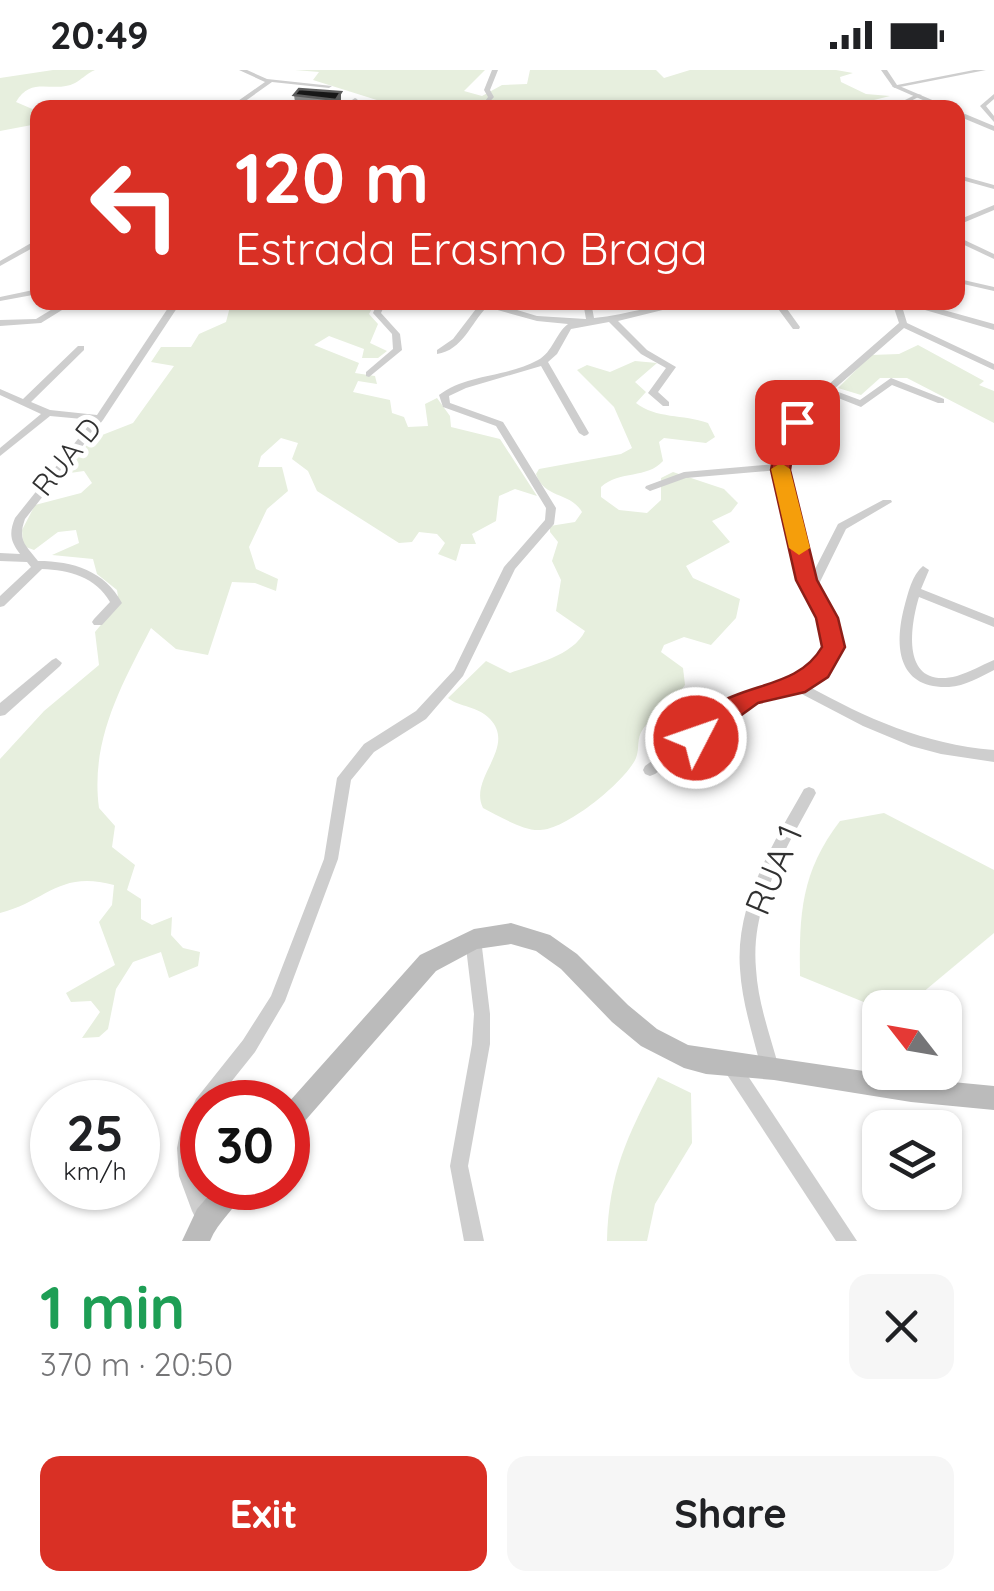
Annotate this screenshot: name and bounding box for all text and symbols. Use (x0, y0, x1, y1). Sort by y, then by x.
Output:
text: 20:49 (50, 11, 149, 59)
text: 120 m (235, 133, 429, 221)
icon: left (70, 140, 200, 270)
text: Estrada Erasmo Braga (235, 220, 708, 276)
pin (755, 380, 840, 465)
icon: arrive (770, 395, 825, 450)
street label: RUA D (23, 409, 109, 503)
position arrow (644, 686, 748, 790)
street label: RUA 1 (735, 818, 812, 921)
north arrow (862, 990, 962, 1090)
map controls (862, 990, 962, 1210)
speed limit sign: 30 (180, 1080, 310, 1210)
text: 25 (66, 1101, 124, 1164)
button: layers (862, 1110, 962, 1210)
text: km/h (63, 1155, 127, 1186)
text: 1 min (40, 1269, 185, 1344)
button: close (849, 1274, 954, 1379)
text: 370 m · 20:50 (40, 1344, 233, 1384)
button: Exit (40, 1456, 487, 1571)
button: Share (507, 1456, 954, 1571)

